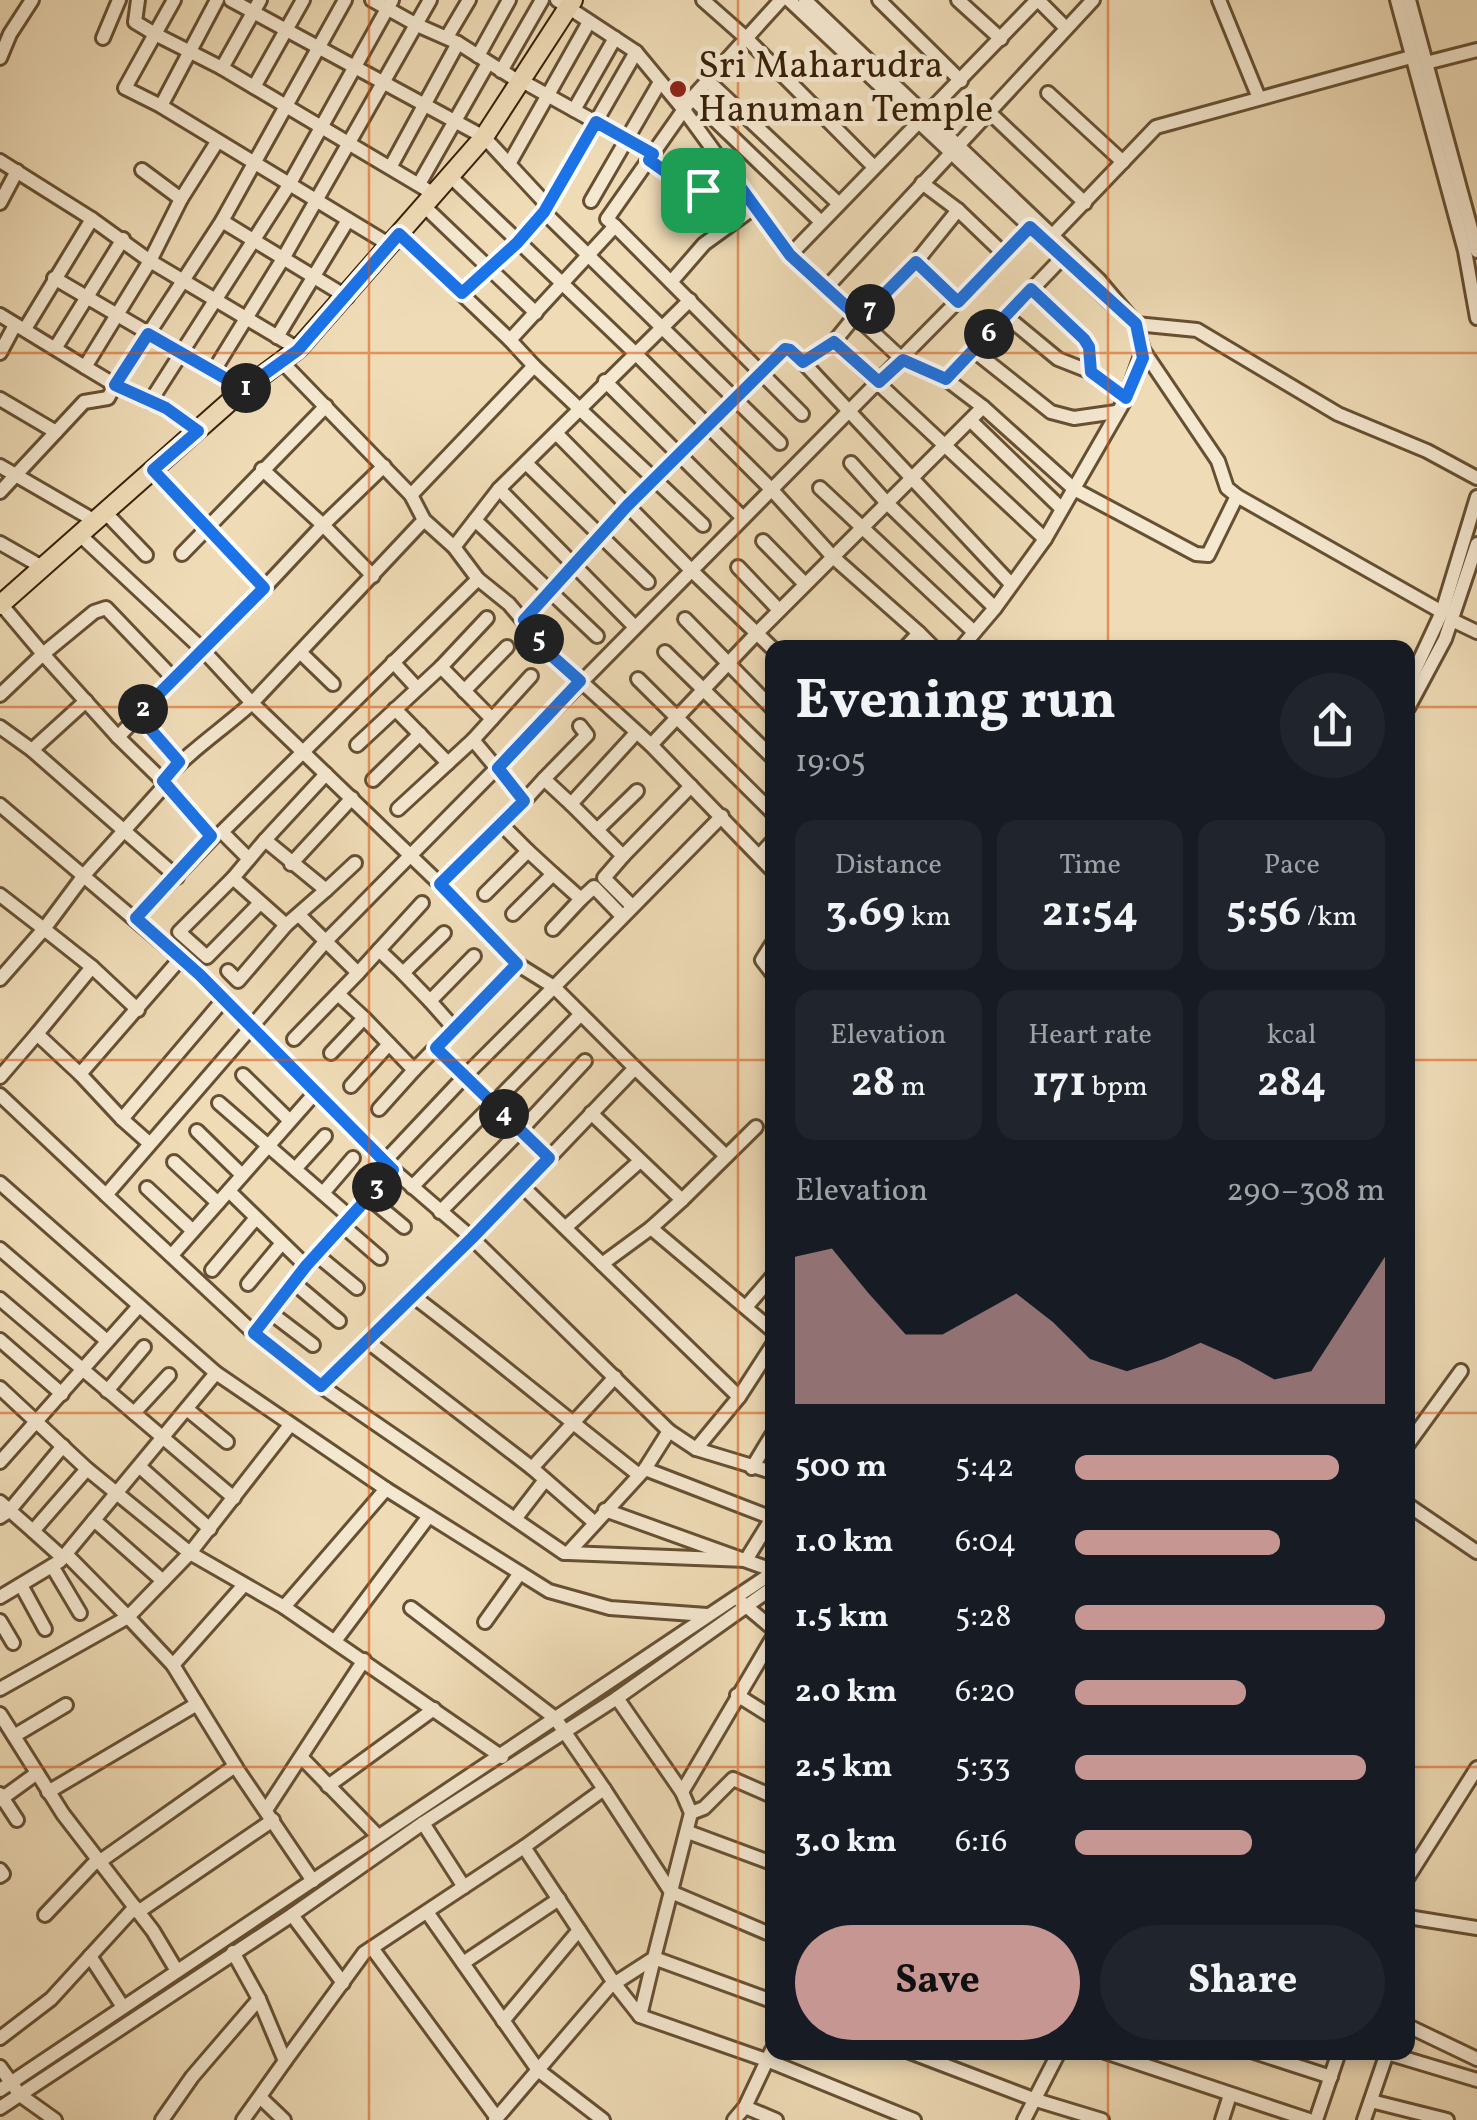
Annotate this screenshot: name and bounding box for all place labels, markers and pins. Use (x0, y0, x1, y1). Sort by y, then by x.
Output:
place label: Sri Maharudra Hanuman Temple (698, 41, 993, 138)
marker: Sri Maharudra Hanuman Temple (667, 78, 689, 100)
pin (661, 148, 746, 233)
pin: 7 (845, 284, 895, 334)
pin: 6 (964, 309, 1014, 359)
pin: 1 (221, 363, 271, 413)
pin: 5 (514, 614, 564, 664)
pin: 2 (118, 684, 168, 734)
pin: 4 (479, 1089, 529, 1139)
pin: 3 (352, 1162, 402, 1212)

